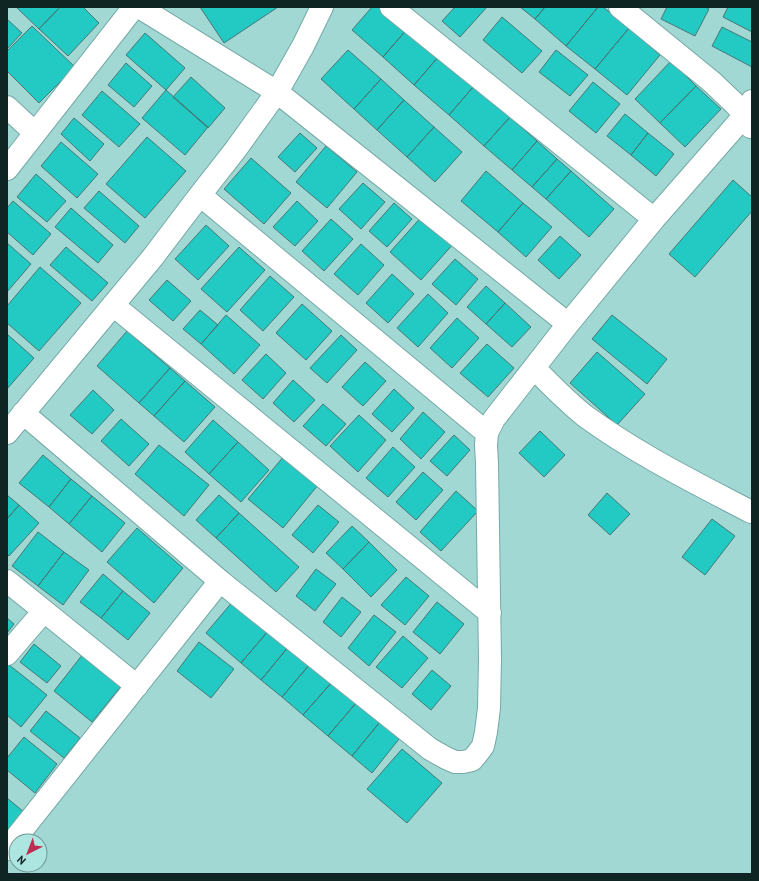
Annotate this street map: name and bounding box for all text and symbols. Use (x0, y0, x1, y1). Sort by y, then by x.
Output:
north arrow (8, 833, 48, 873)
text: N (14, 853, 29, 868)

